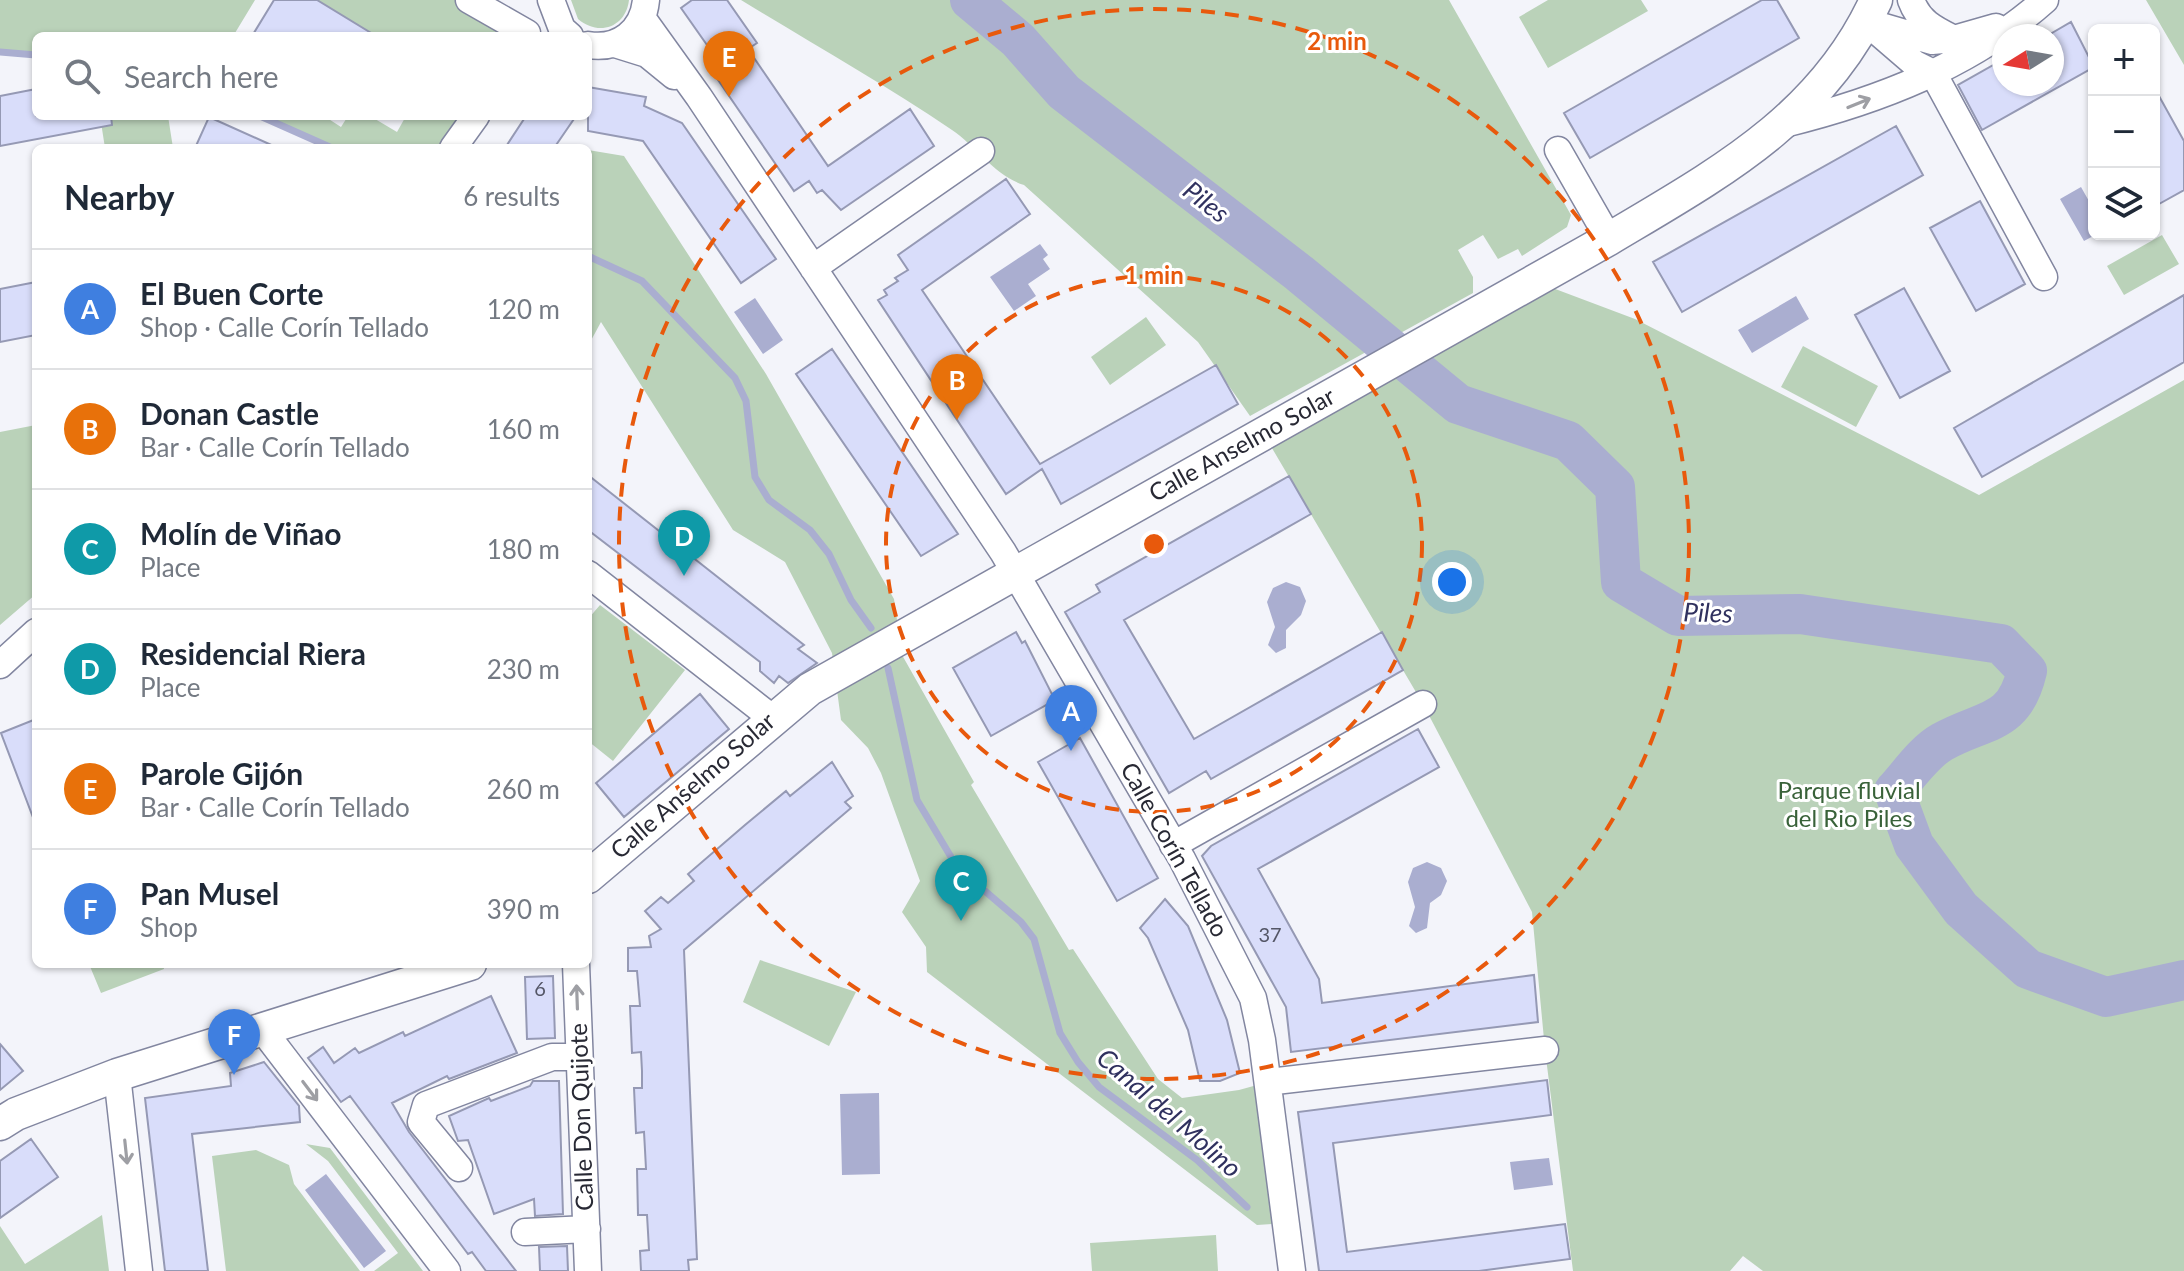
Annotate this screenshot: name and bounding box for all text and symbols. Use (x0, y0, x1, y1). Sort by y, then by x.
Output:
north arrow (1992, 24, 2064, 96)
map controls (2088, 24, 2160, 240)
button: + (2088, 24, 2160, 96)
text: 2 min (1307, 26, 1367, 55)
pin: E (703, 31, 755, 97)
search box (32, 32, 592, 120)
icon: search (60, 54, 104, 98)
text: Search here (124, 58, 279, 94)
one-way arrow (1846, 95, 1871, 109)
button: − (2088, 96, 2160, 168)
button: layers (2088, 168, 2160, 240)
water label: Piles (1177, 173, 1236, 229)
text: Nearby (64, 176, 175, 217)
text: 6 results (463, 180, 560, 212)
text: 1 min (1124, 260, 1184, 289)
text: El Buen Corte (140, 275, 324, 311)
text: A (81, 293, 99, 325)
text: 120 m (487, 293, 560, 325)
text: Shop · Calle Corín Tellado (140, 311, 429, 343)
pin: B (931, 354, 983, 420)
street label: Calle Anselmo Solar (1143, 380, 1339, 507)
text: Donan Castle (140, 395, 319, 431)
text: B (81, 413, 99, 445)
text: 160 m (487, 413, 560, 445)
text: Bar · Calle Corín Tellado (140, 431, 410, 463)
pin: D (658, 510, 710, 576)
text: Molín de Viñao (140, 515, 341, 551)
centre of rings (1140, 530, 1168, 558)
text: C (81, 533, 99, 565)
text: 180 m (487, 533, 560, 565)
text: Place (140, 551, 201, 583)
your location (1432, 562, 1472, 602)
water label: Piles (1683, 595, 1733, 629)
text: Residencial Riera (140, 635, 366, 671)
text: D (80, 653, 100, 685)
text: 230 m (487, 653, 560, 685)
text: Place (140, 671, 201, 703)
pin: A (1045, 685, 1097, 751)
street label: Calle Anselmo Solar (604, 706, 780, 864)
text: Parole Gijón (140, 755, 303, 791)
street label: Calle Corín Tellado (1115, 757, 1235, 942)
text: E (83, 773, 97, 805)
text: 260 m (487, 773, 560, 805)
park label: Parque fluvial del Rio Piles (1777, 775, 1921, 832)
text: Bar · Calle Corín Tellado (140, 791, 410, 823)
pin: C (935, 855, 987, 921)
text: Pan Musel (140, 875, 279, 911)
text: F (83, 893, 97, 925)
text: 390 m (487, 893, 560, 925)
text: Shop (140, 911, 198, 943)
house number: 37 (1258, 922, 1282, 946)
house number: 6 (534, 976, 546, 1000)
one-way arrow (569, 984, 584, 1011)
pin: F (208, 1009, 260, 1075)
street label: Calle Don Quijote (563, 1023, 598, 1211)
water label: Canal del Molino (1091, 1041, 1248, 1184)
one-way arrow (301, 1080, 318, 1102)
one-way arrow (118, 1139, 133, 1165)

